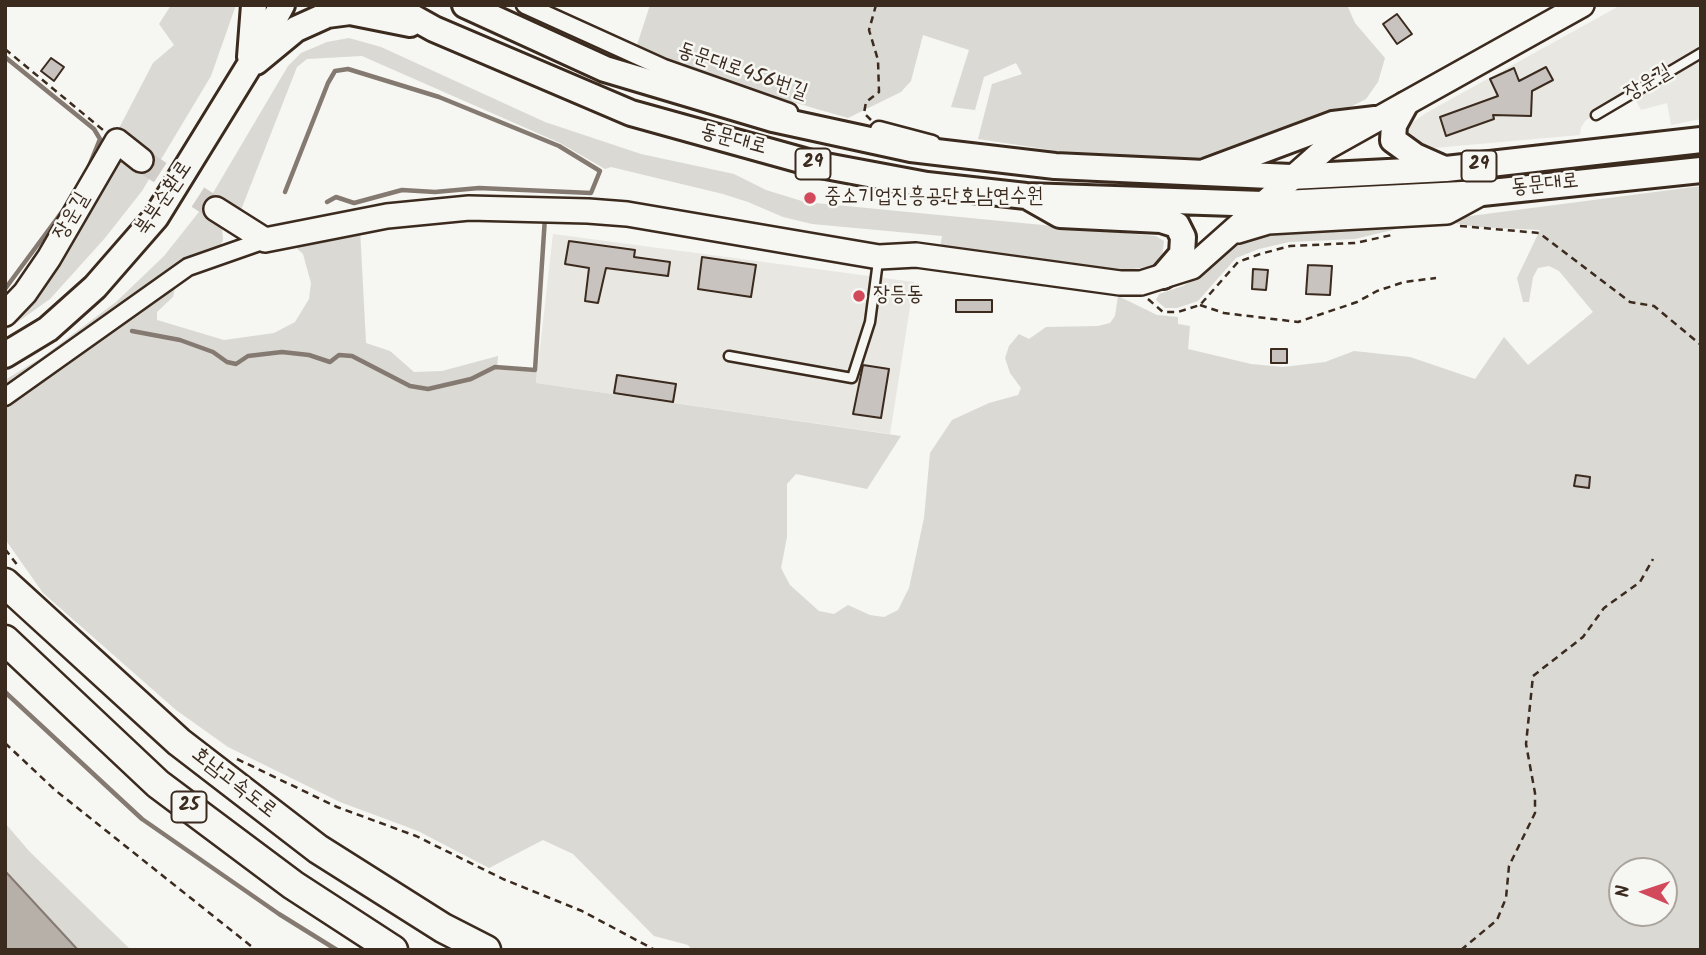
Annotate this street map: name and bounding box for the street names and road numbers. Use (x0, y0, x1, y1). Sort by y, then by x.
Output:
street label: 동문대로456번길 (674, 39, 810, 107)
street label: 장운길 (1621, 60, 1677, 108)
street label: 동문대로 (697, 120, 769, 162)
road number: 29 (796, 148, 830, 180)
road number: 29 (1462, 150, 1496, 182)
street label: 북부순환로 (131, 157, 199, 241)
street label: 동문대로 (1510, 170, 1580, 202)
street label: 장운길 (49, 189, 97, 245)
street label: 호남고속도로 (185, 743, 281, 825)
road number: 25 (172, 792, 206, 822)

